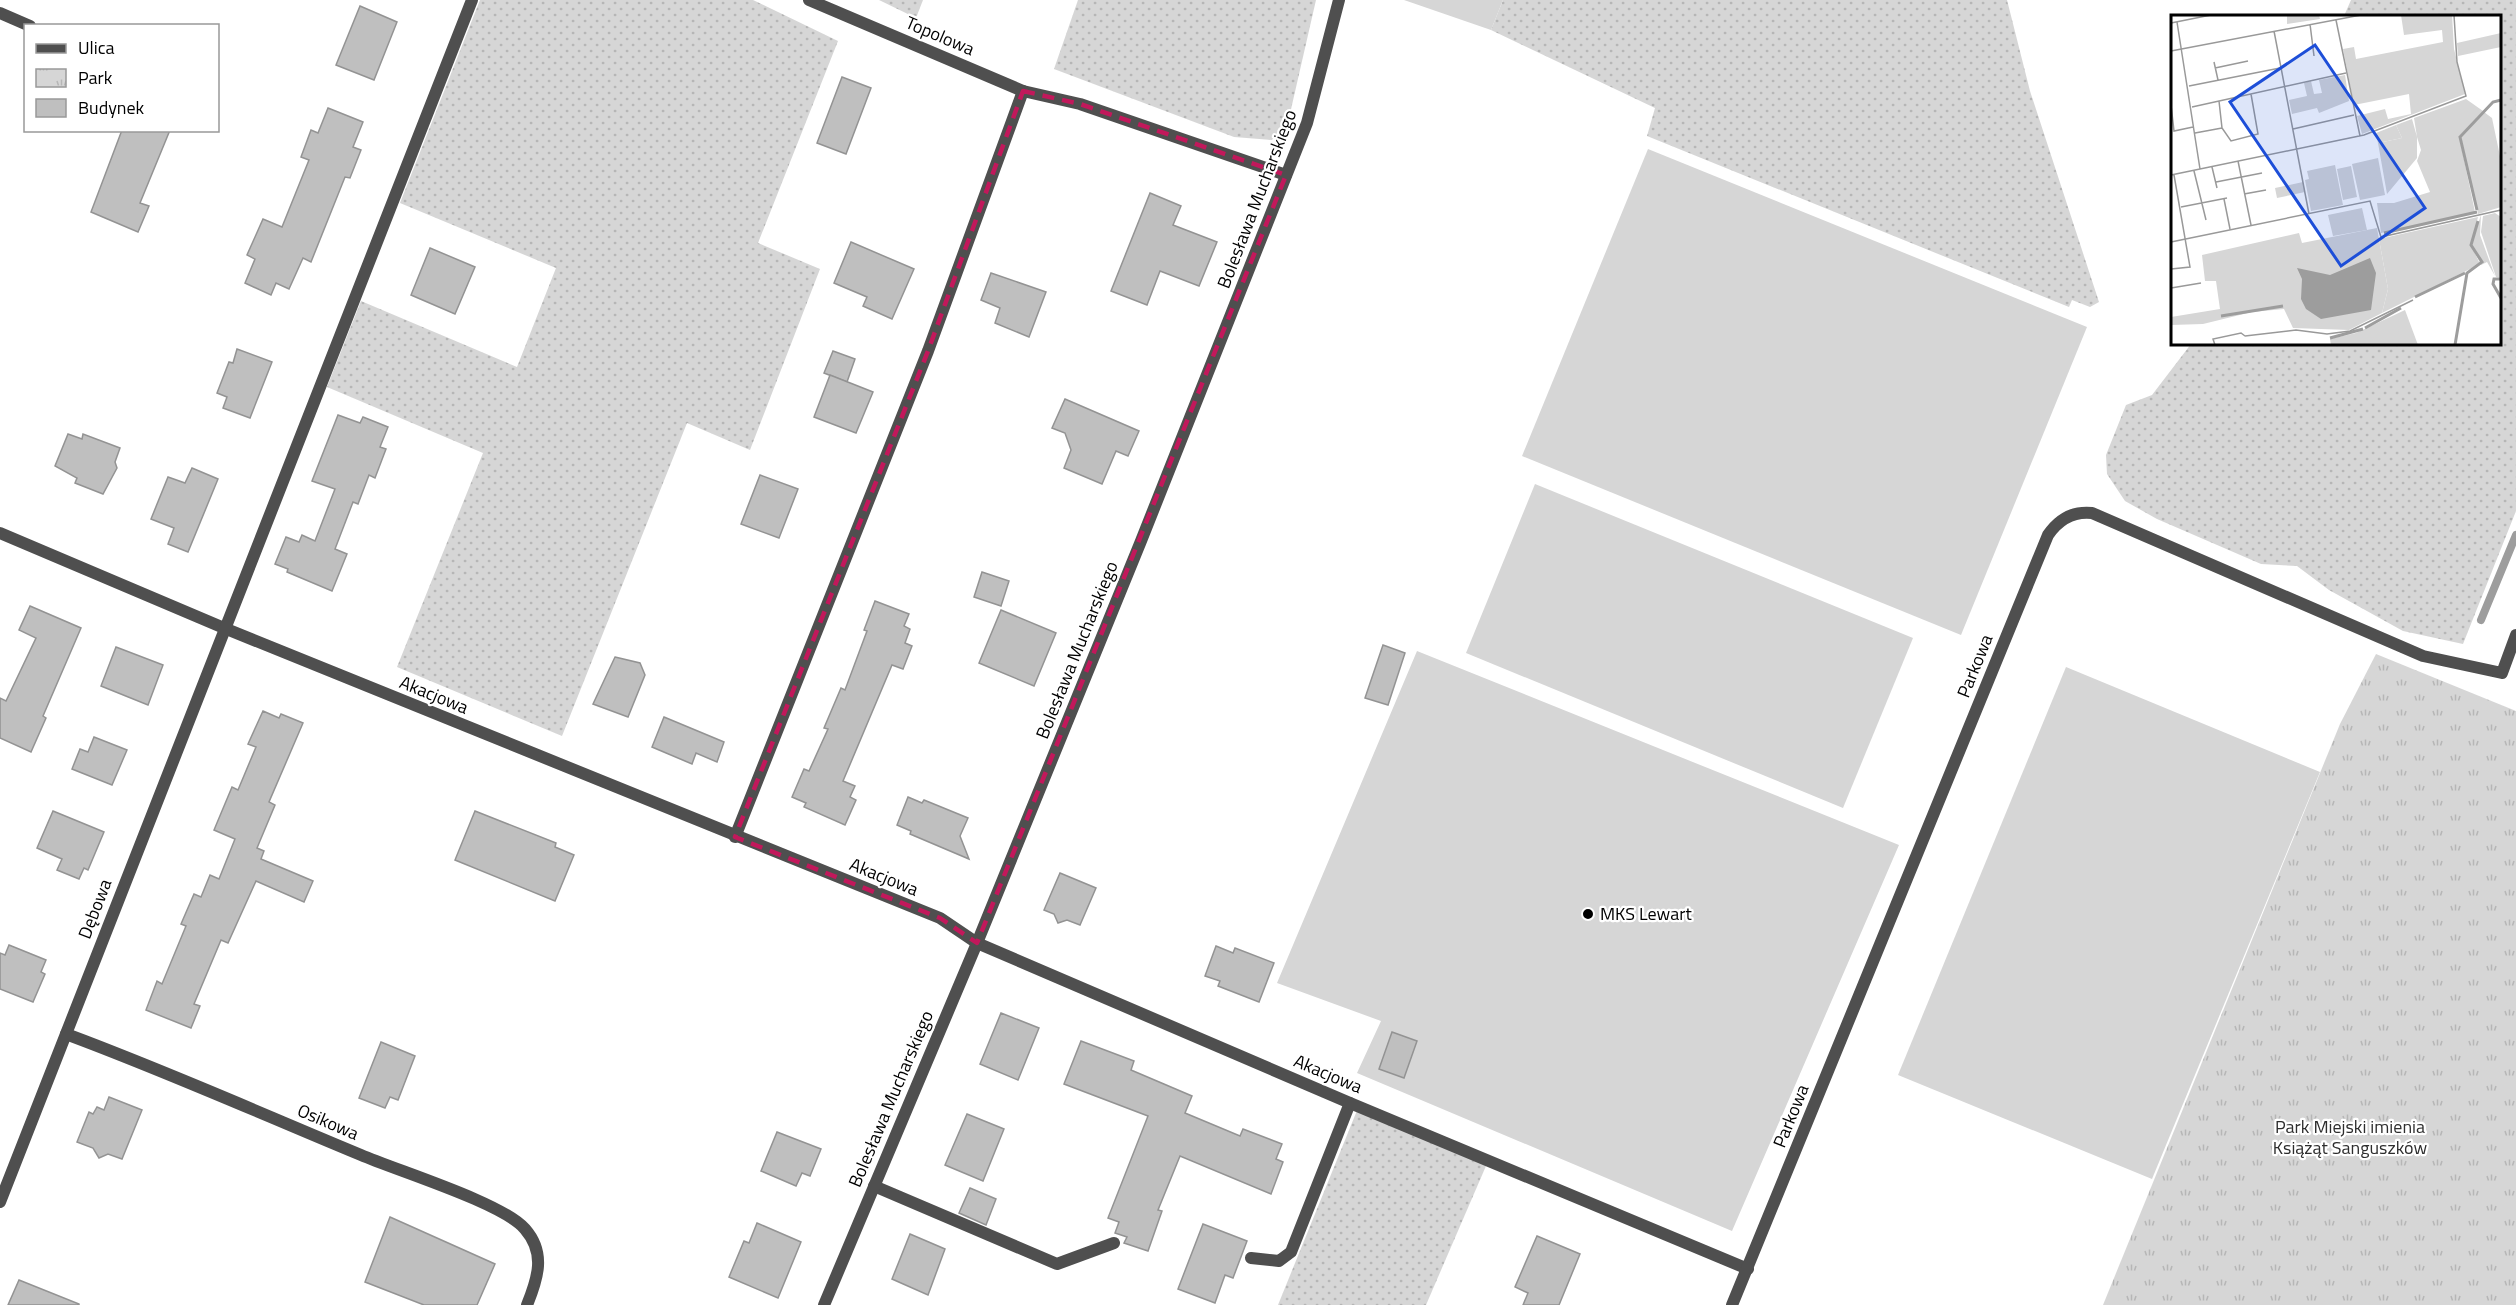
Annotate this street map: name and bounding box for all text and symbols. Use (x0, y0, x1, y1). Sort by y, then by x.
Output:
street label: Topolowa (902, 9, 979, 62)
inset map (2171, 15, 2501, 345)
legend (24, 24, 219, 132)
text: Ulica (78, 34, 115, 61)
text: Park (78, 64, 113, 91)
text: Budynek (78, 94, 145, 121)
street label: Bolesława Mucharskiego (1210, 105, 1303, 292)
street label: Bolesława Mucharskiego (1028, 557, 1125, 743)
street label: Parkowa (1950, 630, 1999, 702)
street label: Akacjowa (396, 669, 473, 721)
street label: Akacjowa (846, 851, 923, 903)
street label: Dębowa (71, 875, 118, 943)
place label: MKS Lewart (1600, 900, 1692, 927)
marker: MKS Lewart (1581, 907, 1595, 921)
street label: Bolesława Mucharskiego (841, 1006, 940, 1191)
street label: Akacjowa (1290, 1047, 1367, 1100)
street label: Parkowa (1766, 1080, 1815, 1152)
street label: Osikowa (293, 1096, 363, 1147)
park label: Park Miejski imienia Książąt Sanguszków (2273, 1113, 2427, 1161)

